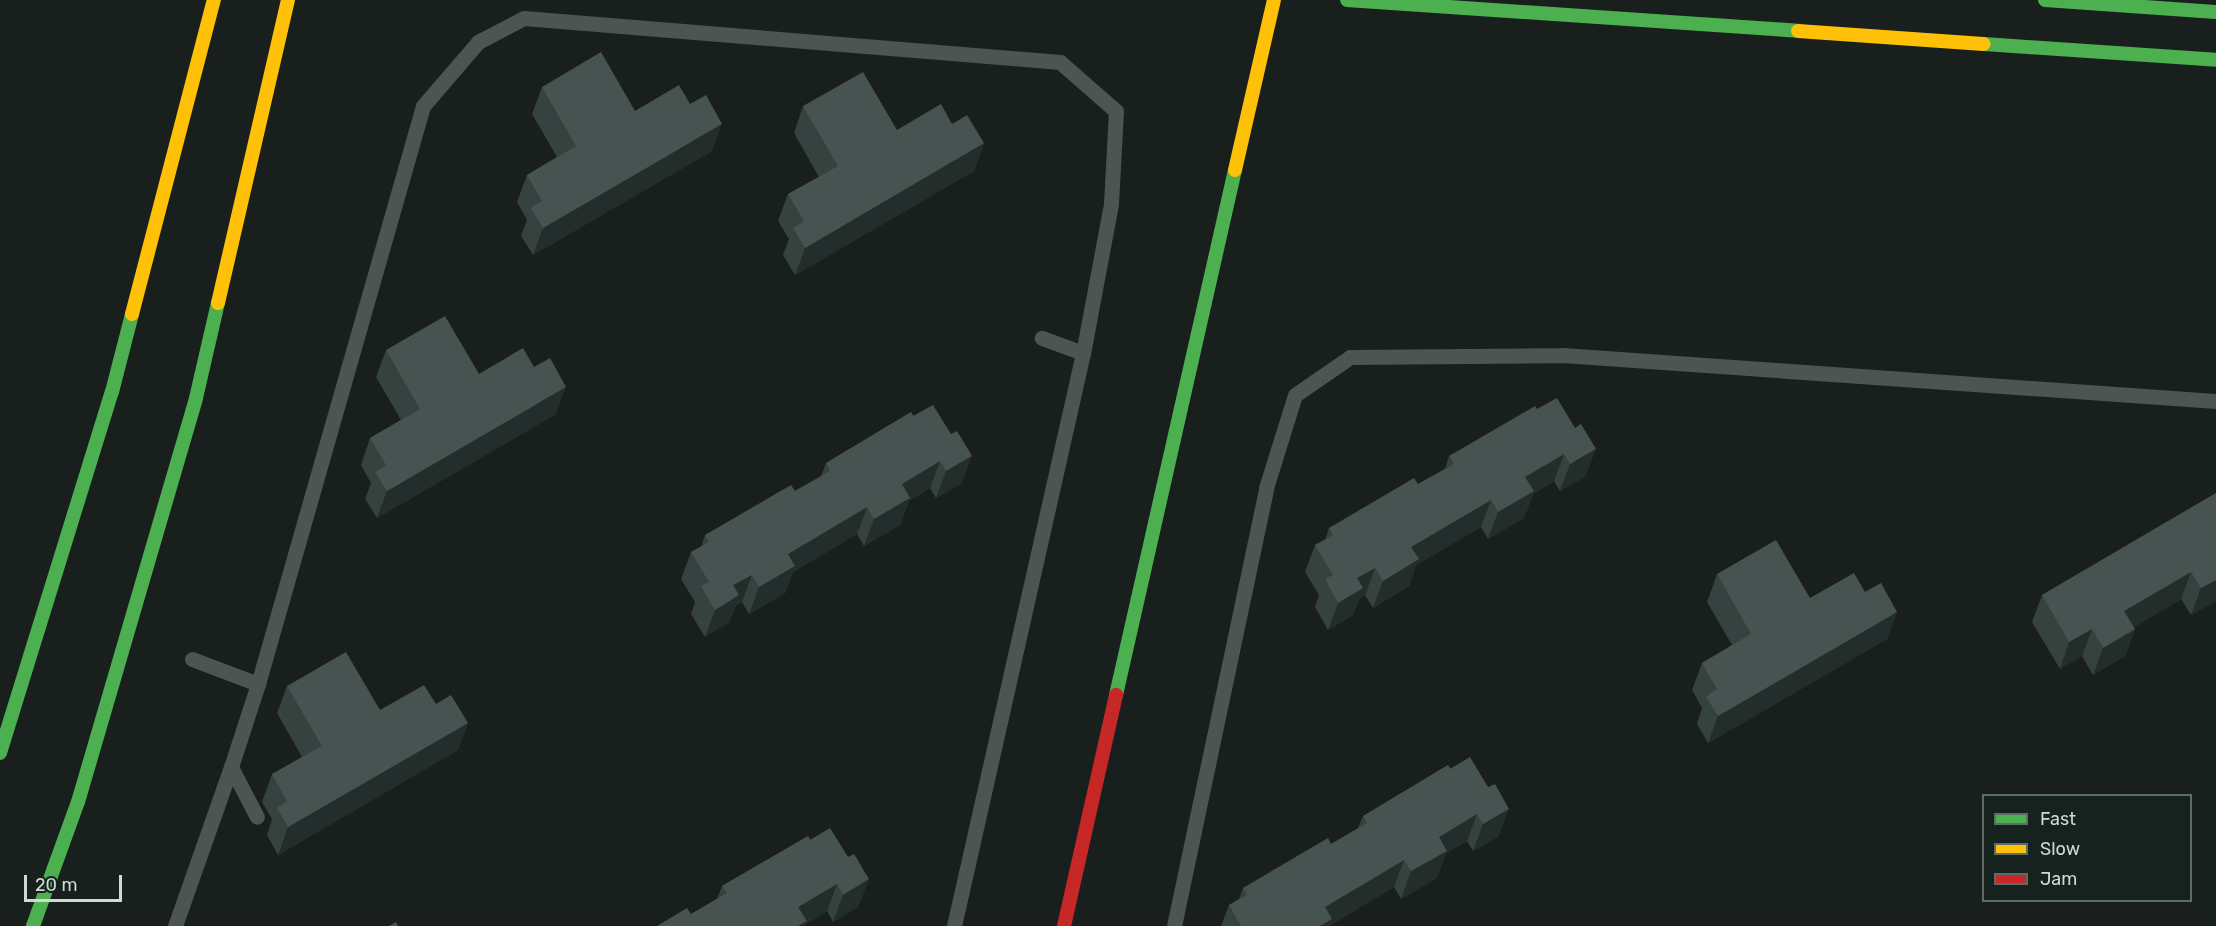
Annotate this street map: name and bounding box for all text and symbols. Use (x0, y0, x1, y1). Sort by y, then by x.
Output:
legend (1982, 794, 2192, 902)
text: Fast (2040, 808, 2076, 830)
text: Slow (2040, 838, 2080, 860)
scale bar (27, 863, 124, 901)
text: Jam (2040, 868, 2077, 890)
text: 20 m (35, 874, 77, 896)

